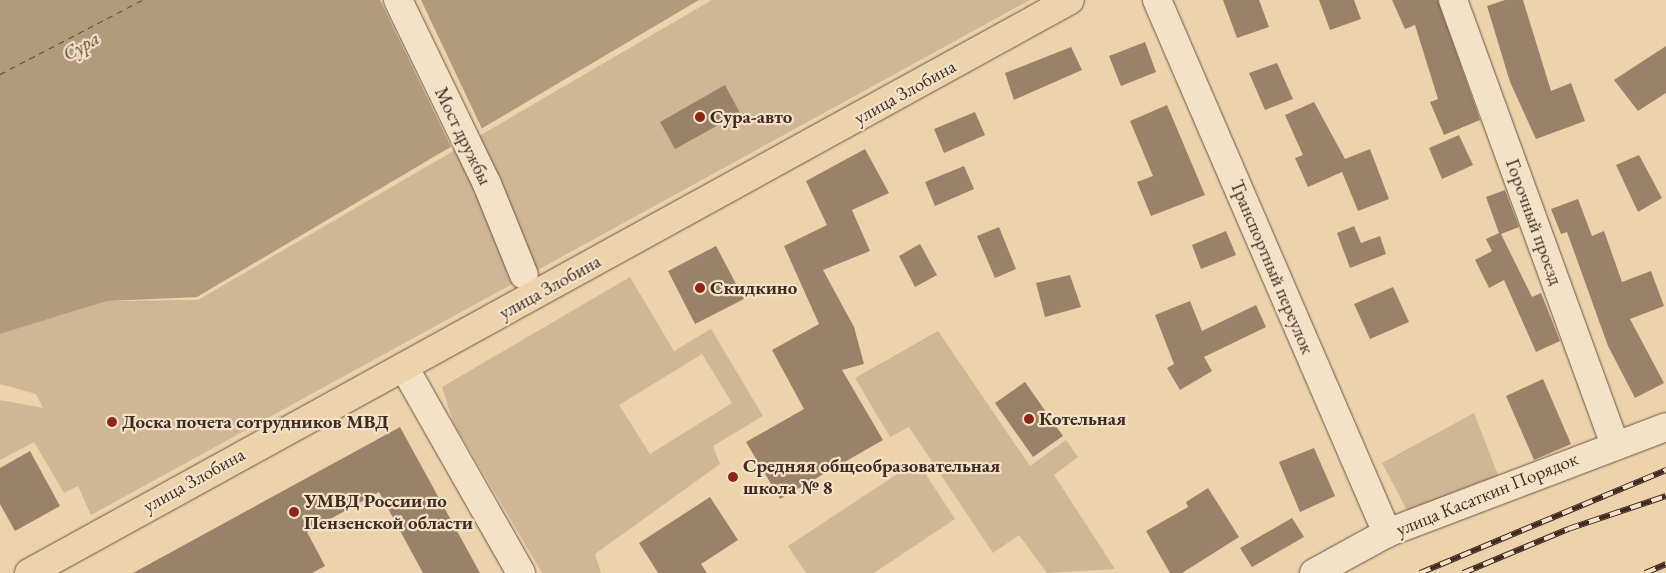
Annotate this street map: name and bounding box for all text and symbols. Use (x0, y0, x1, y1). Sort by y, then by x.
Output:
water label: Сура (58, 26, 104, 66)
street label: улица Злобина (850, 55, 960, 129)
street label: Мост дружбы (430, 83, 496, 189)
place label: Сура-авто (710, 106, 792, 128)
marker: Сура-авто (694, 111, 706, 123)
street label: Горочный проезд (1501, 156, 1567, 288)
street label: Транспортный переулок (1225, 177, 1319, 357)
street label: улица Злобина (495, 250, 605, 324)
place label: Скидкино (710, 277, 797, 299)
marker: Скидкино (694, 282, 706, 294)
place label: Котельная (1039, 408, 1126, 430)
place label: Доска почета сотрудников МВД (122, 411, 389, 433)
marker: Котельная (1023, 413, 1035, 425)
marker: Доска почета сотрудников МВД (106, 416, 118, 428)
street label: улица Злобина (139, 443, 249, 517)
street label: улица Касаткин Порядок (1393, 447, 1581, 541)
place label: Средняя общеобразовательная школа № 8 (743, 455, 1000, 499)
marker: Средняя общеобразовательная школа № 8 (727, 471, 739, 483)
place label: УМВД России по Пензенской области (304, 490, 473, 534)
marker: УМВД России по Пензенской области (288, 506, 300, 518)

